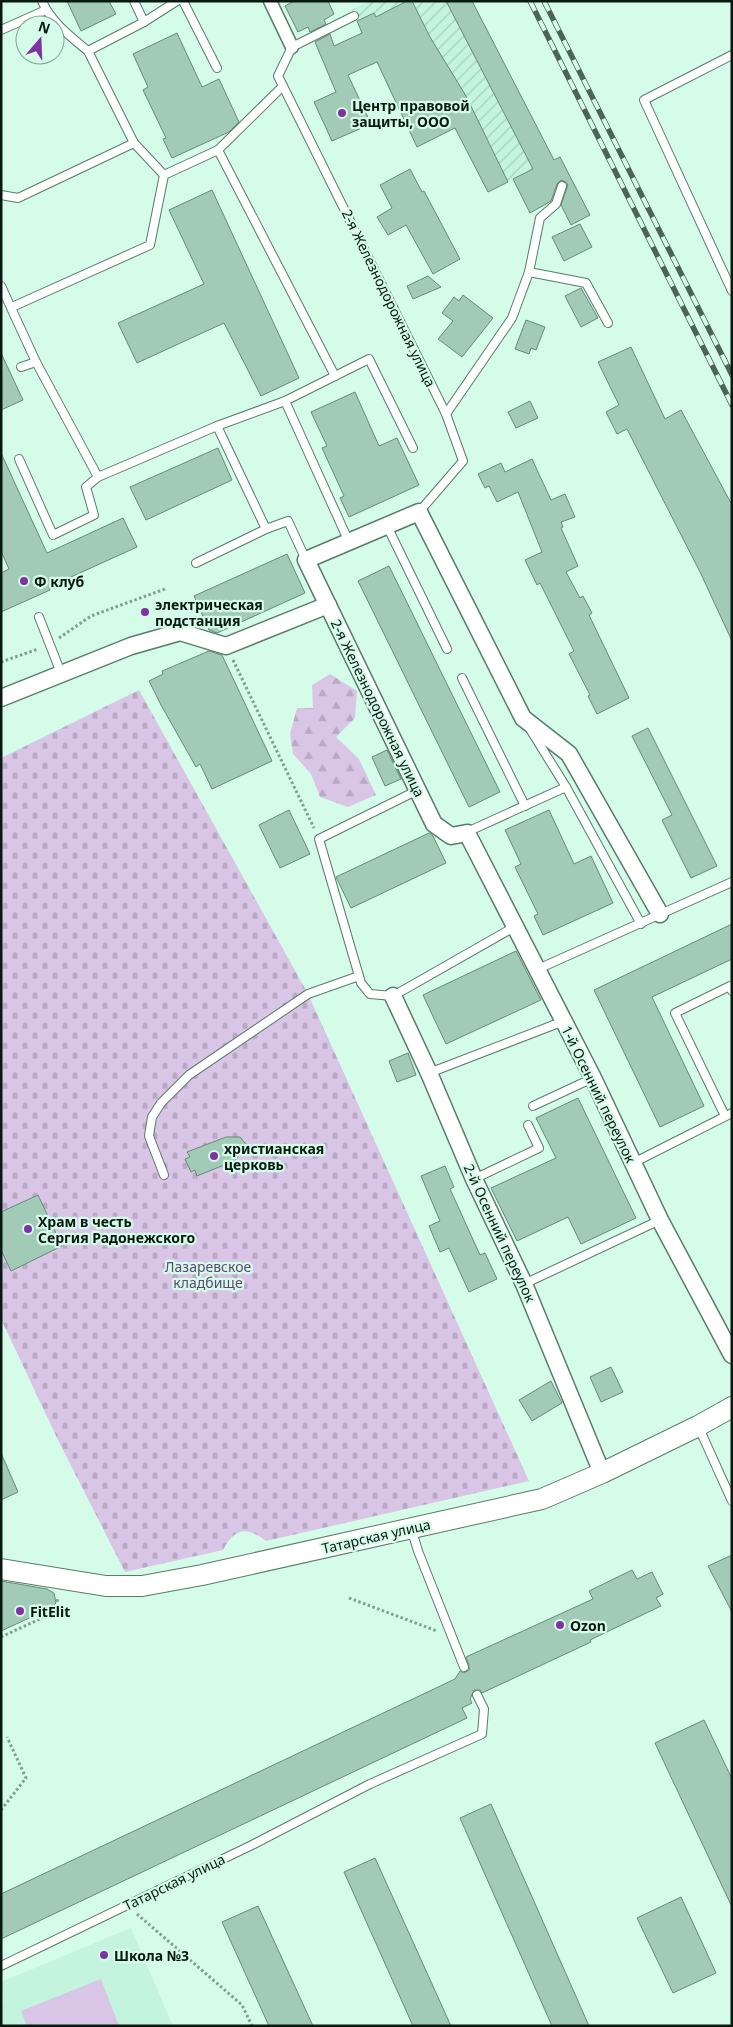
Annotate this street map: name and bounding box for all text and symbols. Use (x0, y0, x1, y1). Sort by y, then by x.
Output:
north arrow (15, 15, 65, 65)
text: N (36, 16, 53, 38)
place label: Центр правовой защиты, ООО (352, 96, 470, 131)
marker: Центр правовой защиты, ООО (336, 107, 348, 119)
street label: 2-я Железнодорожная улица (338, 206, 440, 390)
place label: Ф клуб (34, 572, 85, 591)
marker: Ф клуб (18, 575, 30, 587)
place label: электрическая подстанция (155, 595, 263, 630)
marker: электрическая подстанция (139, 606, 151, 618)
street label: 2-я Железнодорожная улица (327, 616, 429, 800)
street label: 1-й Осенний переулок (557, 1022, 641, 1166)
place label: христианская церковь (224, 1139, 324, 1174)
marker: христианская церковь (208, 1150, 220, 1162)
street label: 2-й Осенний переулок (460, 1161, 541, 1306)
place label: Храм в честь Сергия Радонежского (38, 1212, 195, 1247)
marker: Храм в честь Сергия Радонежского (22, 1223, 34, 1235)
park label: Лазаревское кладбище (165, 1257, 251, 1292)
street label: Татарская улица (320, 1514, 432, 1558)
place label: FitElit (30, 1602, 70, 1621)
marker: FitElit (14, 1605, 26, 1617)
place label: Ozon (570, 1616, 606, 1635)
marker: Ozon (554, 1619, 566, 1631)
street label: Татарская улица (120, 1849, 228, 1915)
place label: Школа №3 (114, 1946, 189, 1965)
marker: Школа №3 (98, 1949, 110, 1961)

